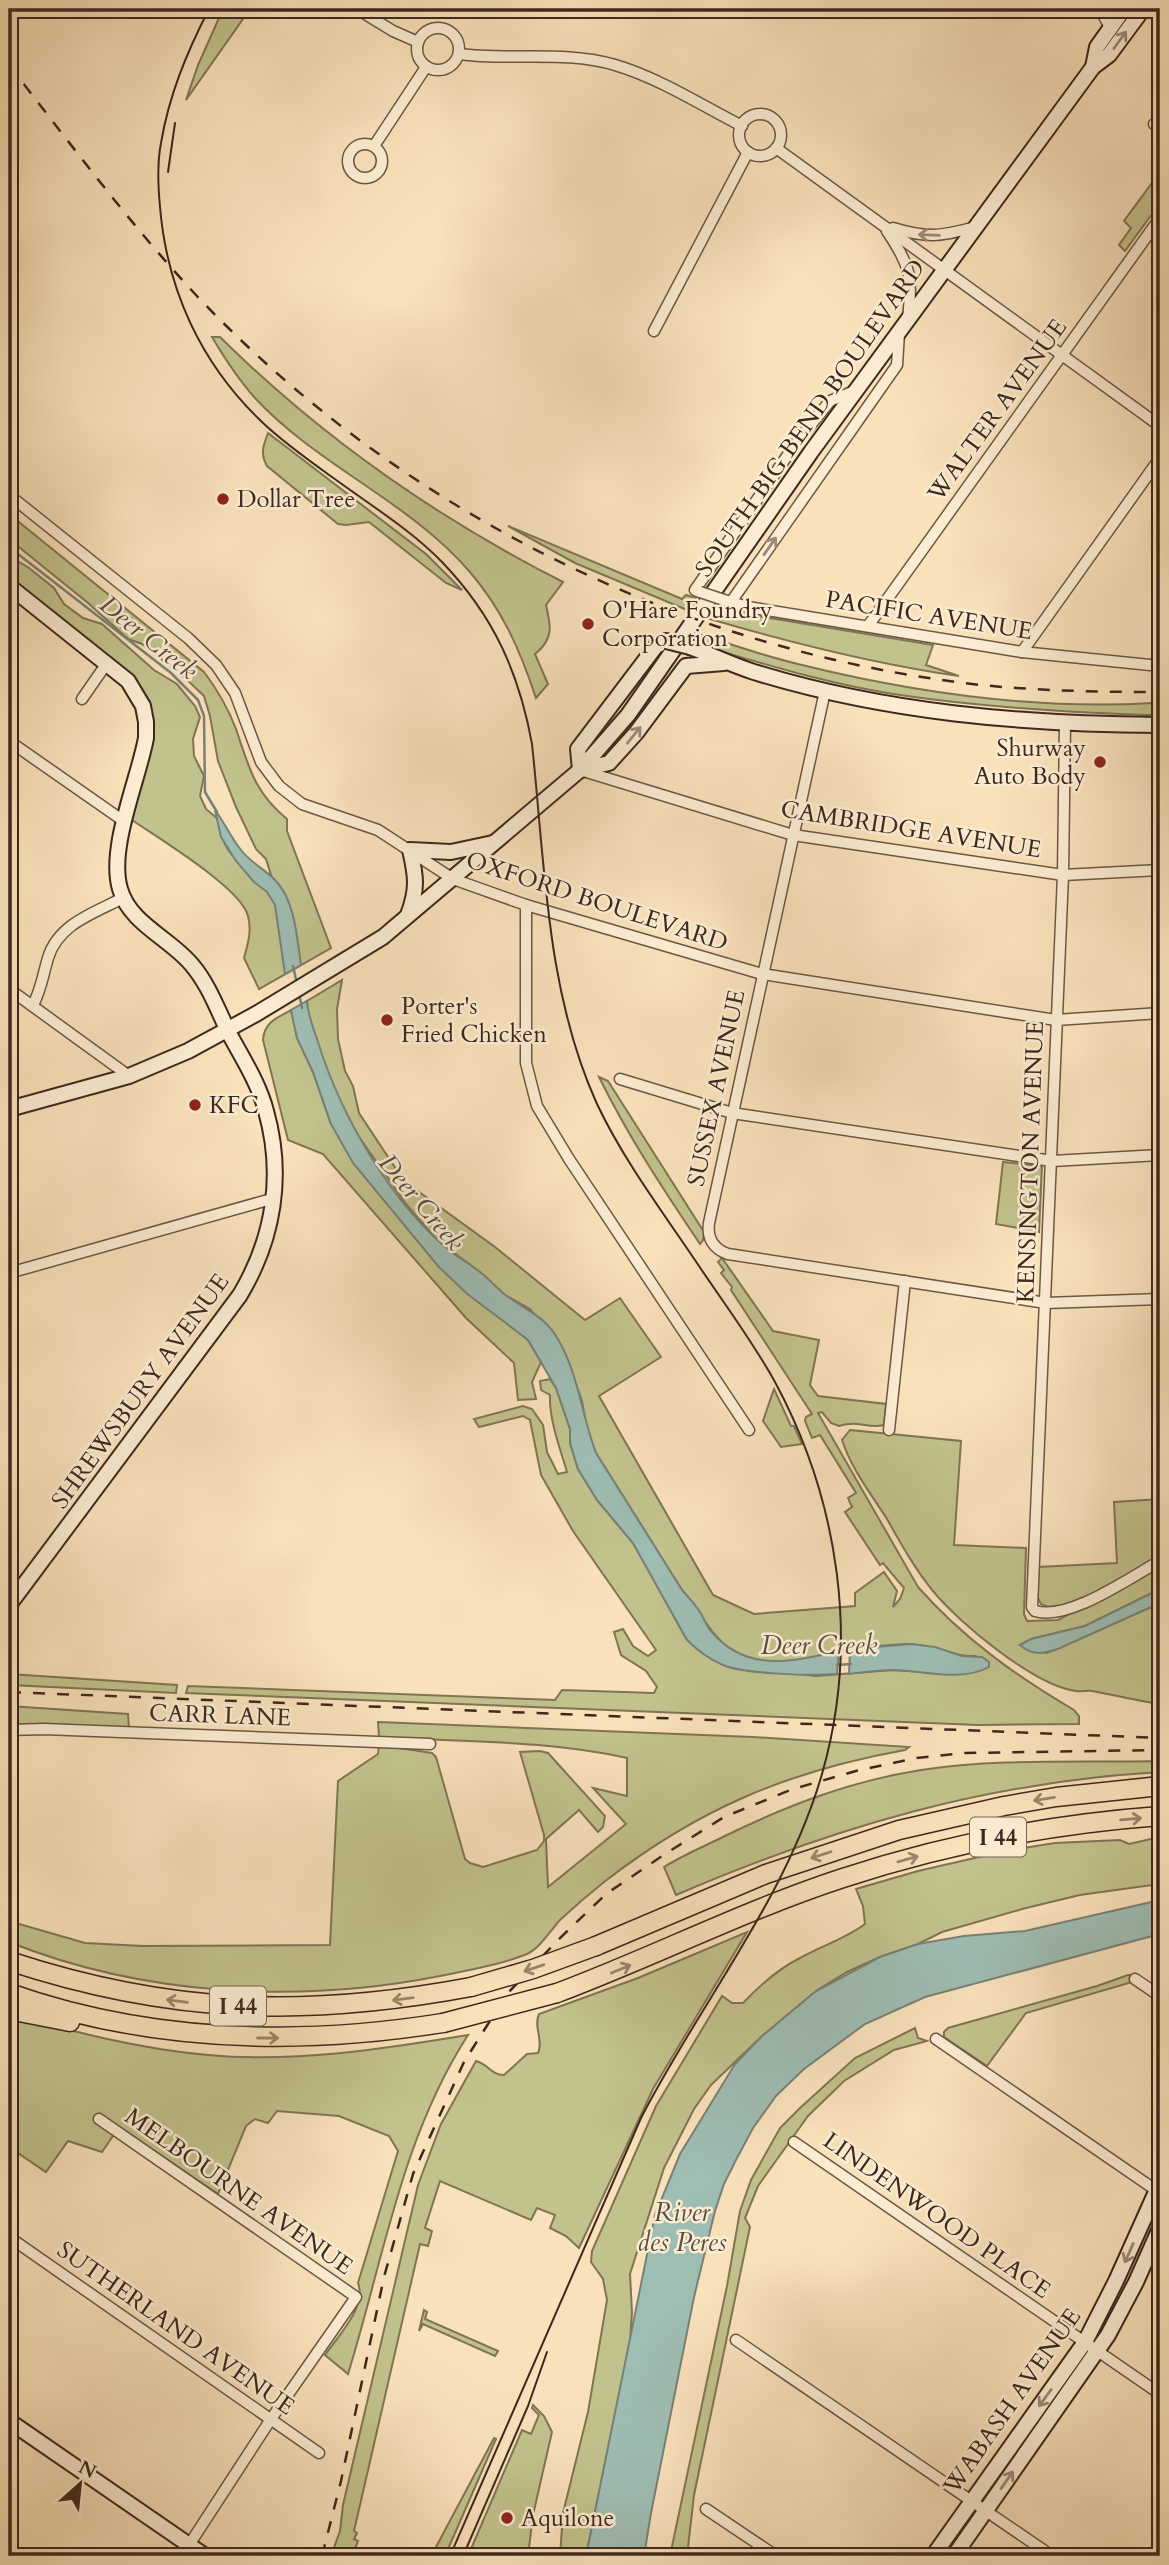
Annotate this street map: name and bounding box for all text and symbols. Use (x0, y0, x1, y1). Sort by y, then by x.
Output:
one-way arrow (1113, 31, 1127, 50)
one-way arrow (918, 229, 941, 242)
street label: SOUTH BIG BEND BOULEVARD (688, 253, 933, 584)
street label: WALTER AVENUE (919, 312, 1075, 509)
place label: Dollar Tree (237, 483, 355, 516)
marker: Dollar Tree (215, 491, 231, 507)
one-way arrow (763, 537, 777, 556)
street label: PACIFIC AVENUE (823, 583, 1035, 648)
water label: Deer Creek (92, 587, 205, 688)
place label: O'Hare Foundry Corporation (602, 594, 773, 655)
marker: O'Hare Foundry Corporation (580, 616, 596, 632)
one-way arrow (627, 726, 642, 744)
place label: Shurway Auto Body (974, 732, 1086, 793)
marker: Shurway Auto Body (1092, 754, 1108, 770)
street label: CAMBRIDGE AVENUE (778, 793, 1044, 866)
street label: OXFORD BOULEVARD (462, 844, 732, 959)
street label: SUSSEX AVENUE (680, 987, 753, 1189)
place label: Porter's Fried Chicken (401, 990, 547, 1051)
marker: Porter's Fried Chicken (379, 1012, 395, 1028)
street label: KENSINGTON AVENUE (1009, 1020, 1052, 1304)
place label: KFC (209, 1089, 259, 1122)
marker: KFC (187, 1097, 203, 1113)
water label: Deer Creek (371, 1146, 473, 1258)
street label: SHREWSBURY AVENUE (44, 1267, 237, 1516)
water label: Deer Creek (761, 1628, 877, 1663)
street label: CARR LANE (148, 1697, 292, 1734)
one-way arrow (1033, 1793, 1056, 1806)
one-way arrow (1119, 1812, 1142, 1825)
road number: I 44 (970, 1818, 1026, 1856)
one-way arrow (810, 1849, 832, 1862)
one-way arrow (896, 1852, 918, 1865)
one-way arrow (609, 1961, 631, 1974)
one-way arrow (523, 1963, 545, 1975)
road number: I 44 (210, 1986, 266, 2025)
one-way arrow (393, 1992, 415, 2005)
one-way arrow (166, 1994, 189, 2007)
one-way arrow (256, 2031, 279, 2045)
street label: MELBOURNE AVENUE (118, 2100, 359, 2283)
street label: LINDENWOOD PLACE (816, 2124, 1057, 2307)
water label: River des Peres (637, 2195, 727, 2260)
street label: SUTHERLAND AVENUE (50, 2234, 301, 2423)
one-way arrow (1121, 2242, 1134, 2263)
street label: WABASH AVENUE (935, 2302, 1089, 2502)
one-way arrow (1038, 2388, 1052, 2407)
north arrow (46, 2450, 116, 2520)
text: N (74, 2454, 101, 2485)
one-way arrow (1000, 2471, 1014, 2490)
place label: Aquilone (521, 2502, 614, 2535)
marker: Aquilone (499, 2510, 515, 2526)

